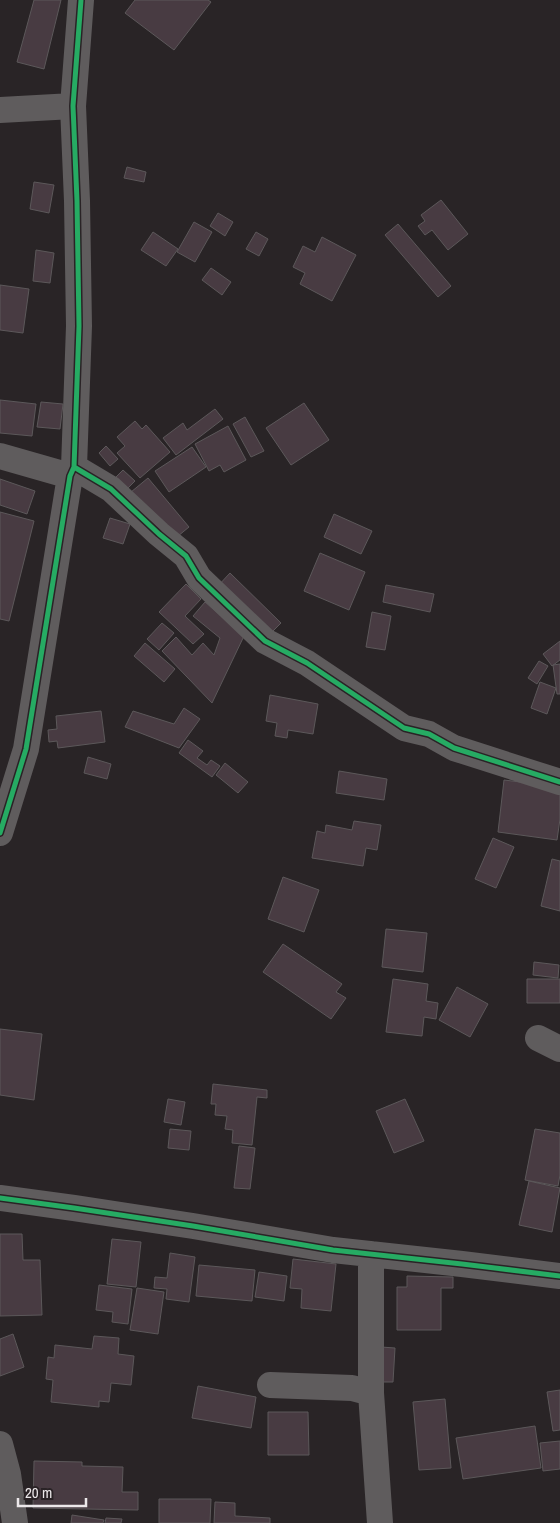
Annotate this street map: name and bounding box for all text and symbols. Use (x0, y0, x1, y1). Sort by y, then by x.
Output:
scale bar (18, 1476, 85, 1508)
text: 20 m (25, 1482, 52, 1503)

